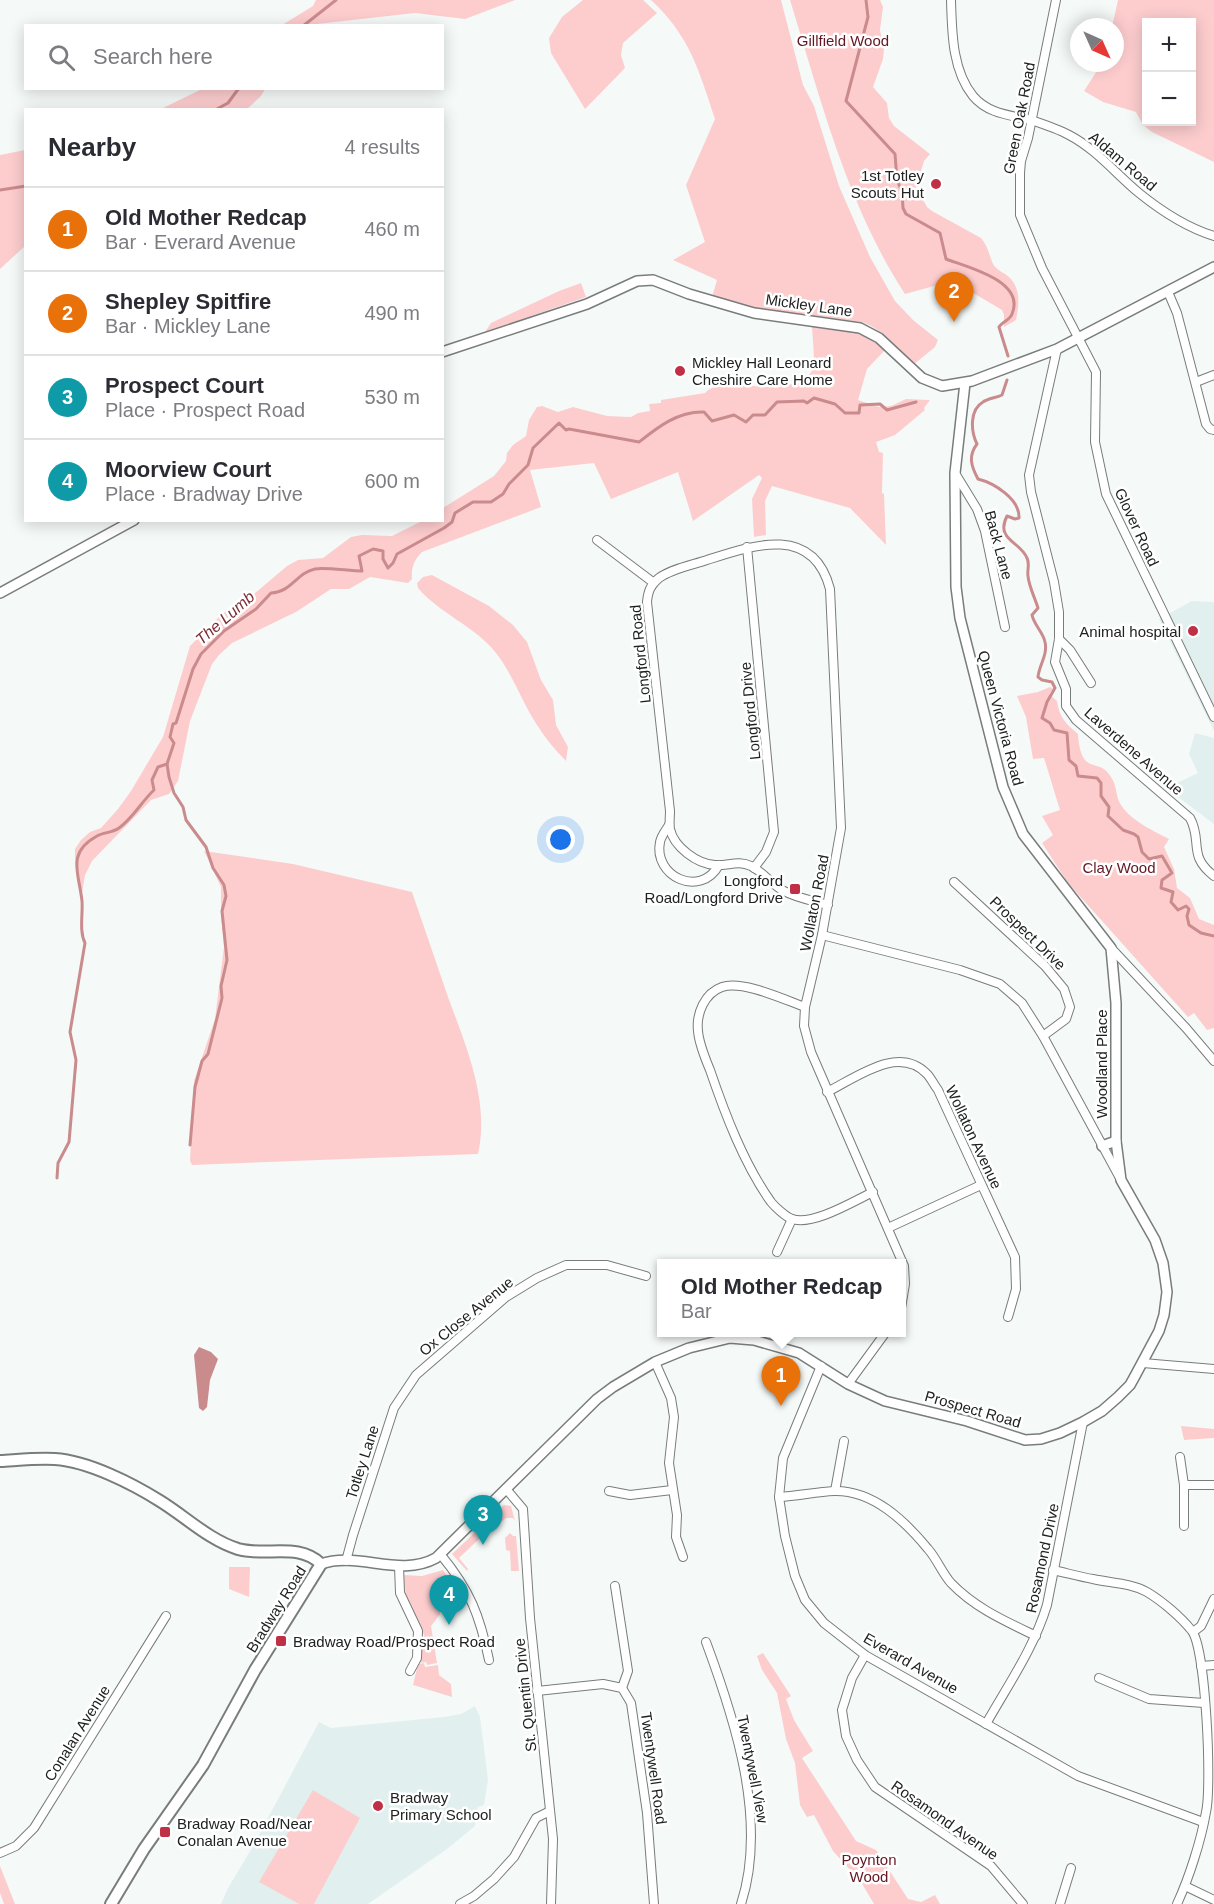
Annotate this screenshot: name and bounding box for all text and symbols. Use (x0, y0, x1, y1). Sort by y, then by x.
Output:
north arrow (1070, 18, 1124, 72)
map controls (1142, 18, 1196, 126)
button: + (1142, 18, 1196, 72)
search box (24, 24, 444, 90)
park label: Gillfield Wood (797, 32, 889, 49)
icon: search (45, 41, 78, 74)
text: Search here (93, 44, 213, 69)
street label: Green Oak Road (1000, 61, 1038, 175)
button: − (1142, 72, 1196, 126)
street label: Aldam Road (1086, 128, 1160, 194)
text: Nearby (48, 132, 136, 162)
text: 4 results (344, 136, 420, 158)
place label: 1st Totley Scouts Hut (851, 167, 925, 201)
marker: 1st Totley Scouts Hut (929, 177, 943, 191)
text: Old Mother Redcap (105, 205, 307, 230)
text: 1 (62, 218, 73, 240)
text: 460 m (364, 218, 420, 240)
text: Bar · Everard Avenue (105, 231, 296, 253)
pin: 2 (934, 272, 974, 322)
text: Shepley Spitfire (105, 289, 271, 314)
street label: Mickley Lane (764, 290, 854, 320)
text: 2 (62, 302, 73, 324)
text: 490 m (364, 302, 420, 324)
text: Bar · Mickley Lane (105, 315, 271, 337)
place label: Mickley Hall Leonard Cheshire Care Home (692, 354, 833, 388)
marker: Mickley Hall Leonard Cheshire Care Home (673, 364, 687, 378)
text: Prospect Court (105, 373, 264, 398)
text: 3 (62, 386, 73, 408)
text: 530 m (364, 386, 420, 408)
text: Place · Prospect Road (105, 399, 305, 421)
text: Moorview Court (105, 457, 271, 482)
text: 4 (62, 470, 73, 492)
text: 600 m (364, 470, 420, 492)
text: Place · Bradway Drive (105, 483, 303, 505)
street label: Glover Road (1112, 485, 1162, 569)
street label: Back Lane (982, 509, 1016, 581)
water label: The Lumb (192, 588, 258, 648)
street label: Longford Road (626, 604, 654, 704)
place label: Animal hospital (1079, 623, 1181, 640)
marker: Animal hospital (1186, 624, 1200, 638)
street label: Queen Victoria Road (975, 649, 1027, 787)
street label: Longford Drive (736, 661, 764, 761)
street label: Laverdene Avenue (1081, 704, 1187, 798)
your location (546, 825, 575, 854)
street label: Wollaton Road (796, 853, 832, 953)
park label: Clay Wood (1082, 859, 1156, 876)
place label: Longford Road/Longford Drive (645, 872, 783, 906)
marker: Longford Road/Longford Drive (788, 882, 802, 896)
street label: Prospect Drive (987, 893, 1069, 973)
street label: Woodland Place (1093, 1010, 1110, 1118)
street label: Wollaton Avenue (943, 1083, 1005, 1191)
popup (657, 1259, 906, 1337)
street label: Ox Close Avenue (416, 1273, 516, 1359)
text: Old Mother Redcap (681, 1274, 882, 1299)
text: Bar (681, 1300, 712, 1322)
pin: 1 (762, 1356, 800, 1406)
street label: Prospect Road (923, 1387, 1023, 1431)
street label: Totley Lane (342, 1423, 382, 1501)
pin: 3 (464, 1496, 502, 1545)
street label: Rosamond Drive (1022, 1502, 1062, 1614)
street label: Bradway Road (243, 1563, 309, 1655)
pin: 4 (430, 1576, 468, 1625)
street label: Everard Avenue (861, 1629, 961, 1697)
place label: Bradway Road/Prospect Road (293, 1633, 495, 1650)
marker: Bradway Road/Prospect Road (274, 1634, 288, 1648)
street label: St. Quentin Drive (511, 1637, 539, 1753)
street label: Conalan Avenue (41, 1682, 113, 1784)
street label: Twentywell Road (638, 1711, 670, 1825)
street label: Twentywell View (734, 1713, 772, 1825)
street label: Rosamond Avenue (888, 1777, 1002, 1863)
place label: Bradway Primary School (390, 1789, 492, 1823)
marker: Bradway Primary School (371, 1799, 385, 1813)
place label: Bradway Road/Near Conalan Avenue (177, 1815, 312, 1849)
marker: Bradway Road/Near Conalan Avenue (158, 1825, 172, 1839)
park label: Poynton Wood (841, 1851, 897, 1885)

